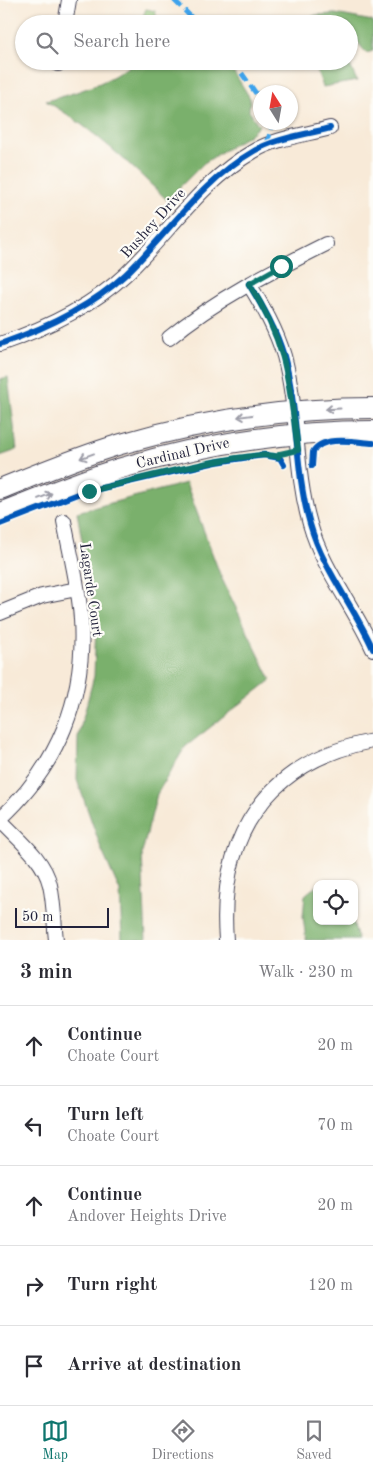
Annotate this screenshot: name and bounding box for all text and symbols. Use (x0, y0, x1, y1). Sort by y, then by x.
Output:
search box (15, 15, 358, 70)
icon: search (33, 29, 61, 57)
text: Search here (73, 33, 170, 52)
north arrow (253, 85, 298, 130)
street label: Bushey Drive (119, 186, 189, 262)
route start (270, 255, 293, 278)
one-way arrow (325, 404, 341, 413)
one-way arrow (237, 412, 253, 422)
street label: Cardinal Drive (135, 436, 231, 472)
one-way arrow (80, 452, 95, 461)
route end (78, 480, 101, 503)
one-way arrow (37, 490, 52, 500)
street label: Lagarde Court (76, 542, 104, 638)
map controls (313, 880, 358, 925)
button: locate (313, 880, 358, 925)
scale bar (15, 905, 109, 928)
text: 50 m (22, 910, 53, 924)
text: 3 min (20, 962, 73, 983)
text: Walk · 230 m (258, 965, 353, 981)
text: Continue (67, 1026, 142, 1045)
icon: ahead (20, 1032, 48, 1060)
text: 20 m (317, 1038, 353, 1054)
text: Choate Court (67, 1049, 159, 1065)
text: Turn left (67, 1106, 144, 1125)
icon: left (20, 1112, 48, 1140)
text: 70 m (317, 1118, 353, 1134)
text: Choate Court (67, 1129, 159, 1145)
text: Continue (67, 1186, 142, 1205)
icon: ahead (20, 1192, 48, 1220)
text: 20 m (317, 1198, 353, 1214)
text: Andover Heights Drive (67, 1209, 227, 1225)
icon: right (20, 1272, 48, 1300)
text: Turn right (67, 1276, 157, 1295)
text: 120 m (308, 1278, 353, 1294)
icon: arrive (20, 1352, 48, 1380)
text: Arrive at destination (67, 1356, 241, 1375)
tab: Map (41, 1417, 69, 1464)
tab: Directions (152, 1417, 214, 1464)
tab: Saved (296, 1417, 332, 1464)

